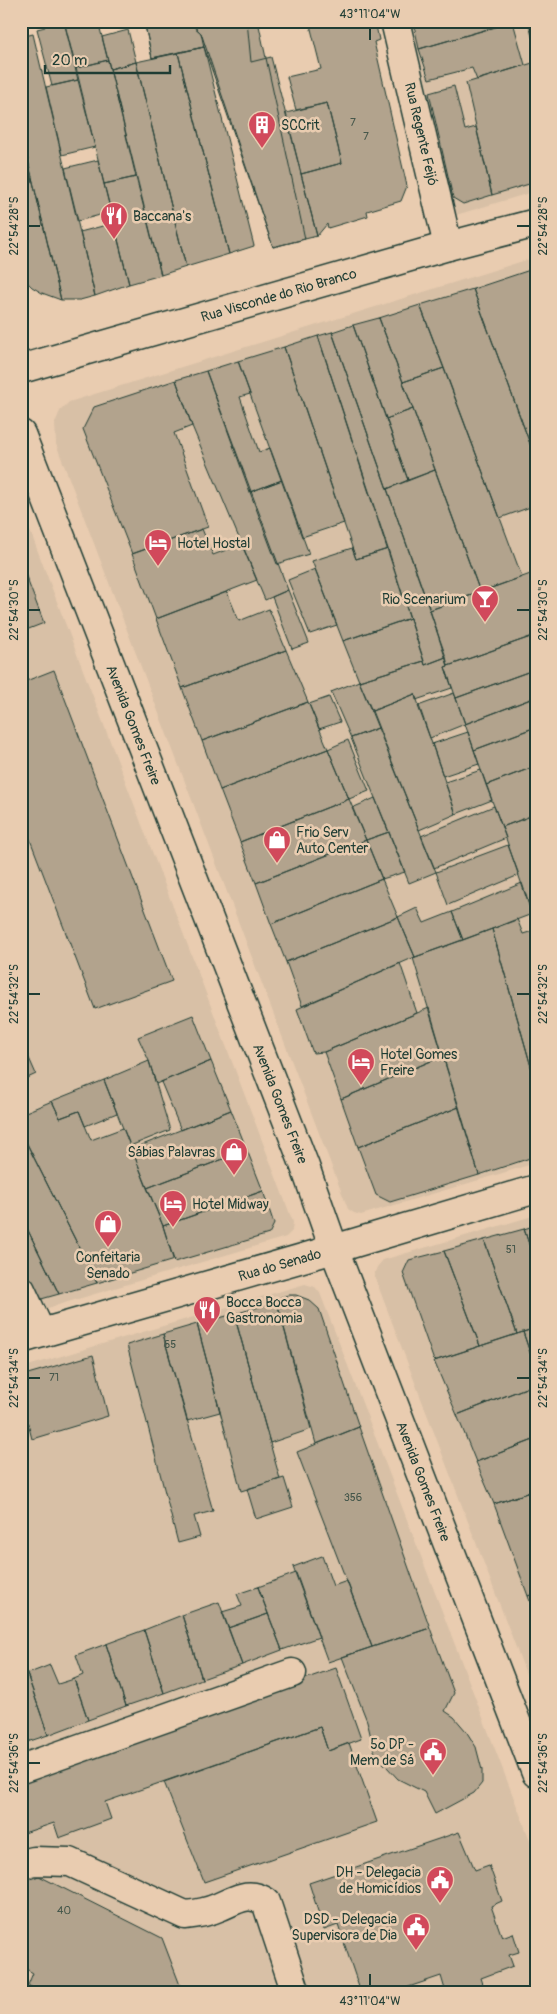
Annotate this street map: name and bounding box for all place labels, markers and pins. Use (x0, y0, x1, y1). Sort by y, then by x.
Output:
building icon: SCCrit (247, 110, 277, 149)
place label: SCCrit (281, 117, 320, 134)
restaurant icon: Baccana's (99, 201, 129, 240)
place label: Baccana's (133, 208, 192, 225)
hotel icon: Hotel Hostal (143, 528, 173, 567)
place label: Hotel Hostal (177, 535, 250, 552)
bar icon: Rio Scenarium (470, 584, 500, 623)
place label: Rio Scenarium (382, 591, 466, 608)
place label: Frio Serv Auto Center (296, 824, 368, 857)
shop icon: Frio Serv Auto Center (262, 825, 292, 864)
place label: Hotel Gomes Freire (380, 1046, 458, 1079)
hotel icon: Hotel Gomes Freire (346, 1047, 376, 1086)
shop icon: Sábias Palavras (219, 1137, 249, 1176)
place label: Sábias Palavras (128, 1144, 216, 1161)
hotel icon: Hotel Midway (158, 1189, 188, 1228)
place label: Hotel Midway (192, 1196, 269, 1213)
shop icon: Confeitaria Senado (93, 1209, 123, 1248)
place label: Confeitaria Senado (76, 1249, 140, 1282)
place label: Bocca Bocca Gastronomia (226, 1294, 303, 1327)
restaurant icon: Bocca Bocca Gastronomia (192, 1295, 222, 1334)
place label: 5º DP - Mem de Sá (350, 1736, 414, 1769)
public building icon: 5º DP - Mem de Sá (418, 1737, 448, 1776)
place label: DH - Delegacia de Homicídios (336, 1864, 422, 1897)
public building icon: DH - Delegacia de Homicídios (425, 1865, 455, 1904)
place label: DSD - Delegacia Supervisora de Dia (291, 1911, 397, 1944)
public building icon: DSD - Delegacia Supervisora de Dia (401, 1912, 431, 1951)

